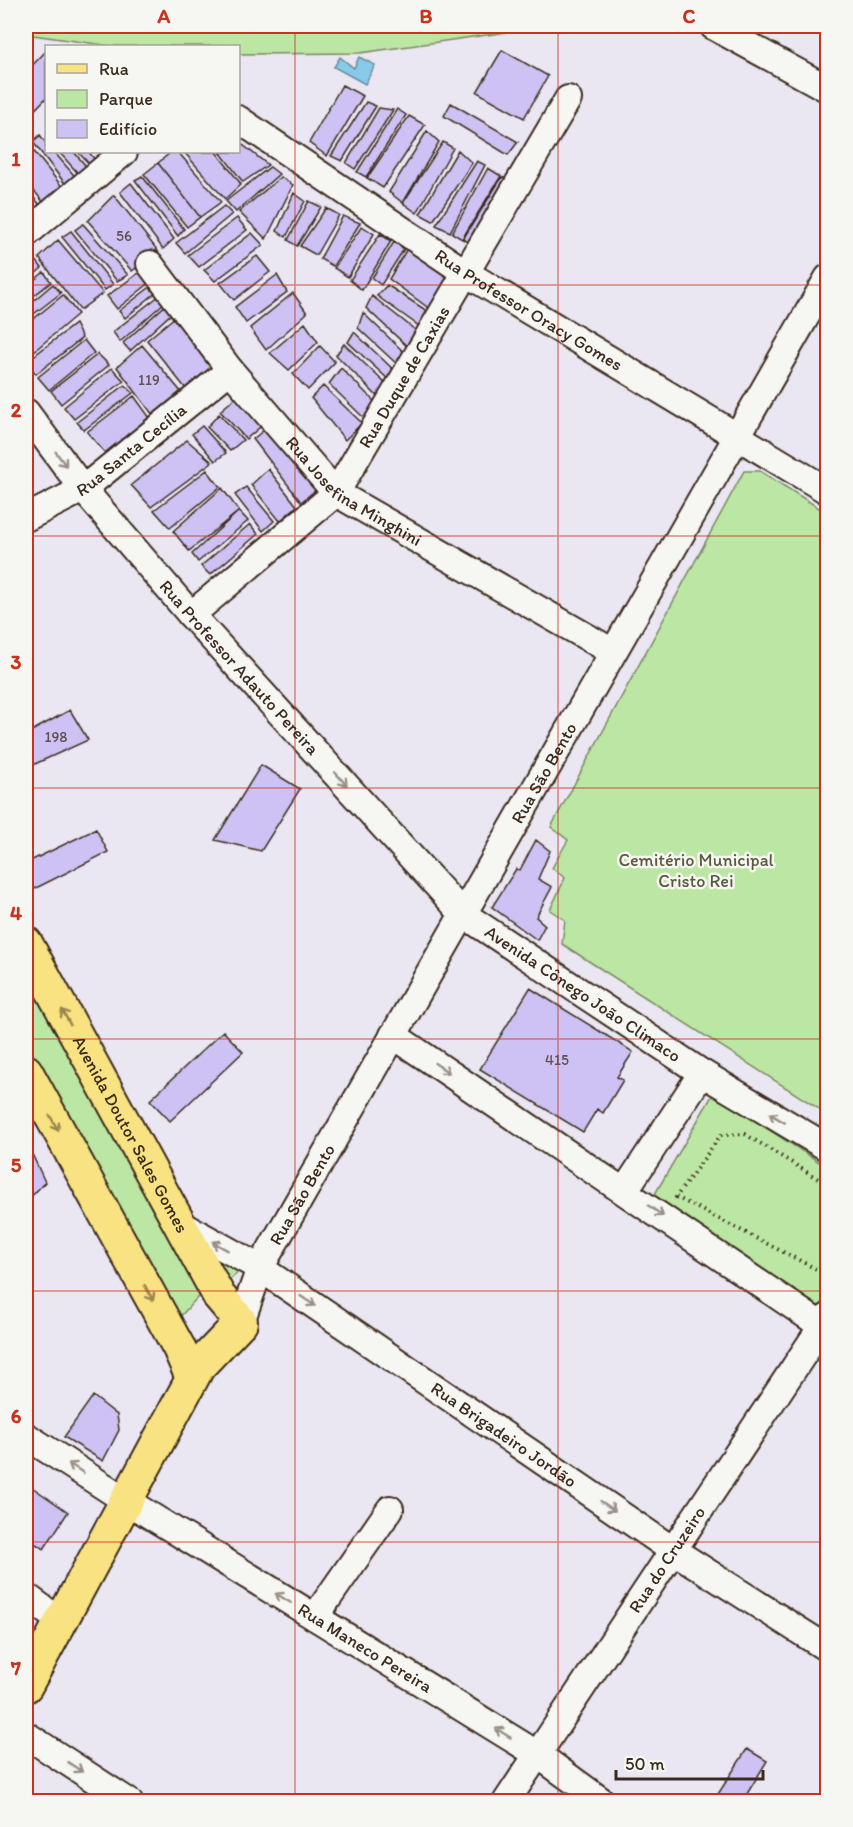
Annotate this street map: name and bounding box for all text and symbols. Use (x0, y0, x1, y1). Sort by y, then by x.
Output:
text: A (157, 4, 171, 28)
text: B (420, 4, 433, 28)
text: C (683, 4, 696, 28)
legend (45, 45, 240, 153)
text: Rua (99, 58, 129, 80)
text: Parque (99, 88, 153, 110)
text: Edifício (99, 118, 157, 140)
text: 1 (11, 147, 21, 171)
house number: 56 (116, 227, 132, 245)
street label: Rua Professor Oracy Gomes (431, 244, 627, 376)
street label: Rua Duque de Caxias (354, 302, 455, 452)
house number: 119 (138, 371, 160, 389)
text: 2 (11, 398, 22, 422)
street label: Rua Santa Cecília (73, 398, 191, 501)
street label: Rua Josefina Minghini (281, 432, 426, 551)
one-way arrow (54, 450, 67, 466)
street label: Rua Professor Adauto Pereira (155, 575, 324, 760)
text: 3 (11, 650, 22, 674)
street label: Rua São Bento (506, 718, 582, 827)
house number: 198 (44, 728, 68, 746)
one-way arrow (334, 772, 348, 787)
park label: Cemitério Municipal Cristo Rei (618, 849, 774, 892)
text: 4 (10, 901, 22, 925)
street label: Avenida Cônego João Climaco (481, 921, 685, 1067)
one-way arrow (60, 1009, 72, 1026)
street label: Avenida Doutor Sales Gomes (68, 1032, 193, 1237)
house number: 415 (545, 1051, 569, 1069)
one-way arrow (433, 1062, 450, 1074)
one-way arrow (769, 1112, 786, 1124)
one-way arrow (49, 1113, 60, 1131)
street label: Rua São Bento (265, 1140, 340, 1249)
text: 5 (11, 1153, 22, 1177)
one-way arrow (648, 1205, 664, 1217)
one-way arrow (211, 1240, 229, 1251)
one-way arrow (143, 1284, 155, 1301)
one-way arrow (300, 1295, 316, 1307)
street label: Rua Brigadeiro Jordão (427, 1377, 581, 1492)
text: 6 (11, 1404, 22, 1428)
one-way arrow (68, 1462, 85, 1474)
one-way arrow (599, 1500, 616, 1512)
street label: Rua do Cruzeiro (624, 1502, 710, 1617)
one-way arrow (275, 1591, 292, 1603)
street label: Rua Maneco Pereira (294, 1598, 437, 1698)
text: 7 (10, 1656, 21, 1680)
one-way arrow (495, 1726, 512, 1738)
scale bar (616, 1743, 763, 1781)
text: 50 m (625, 1753, 665, 1775)
one-way arrow (66, 1761, 83, 1773)

